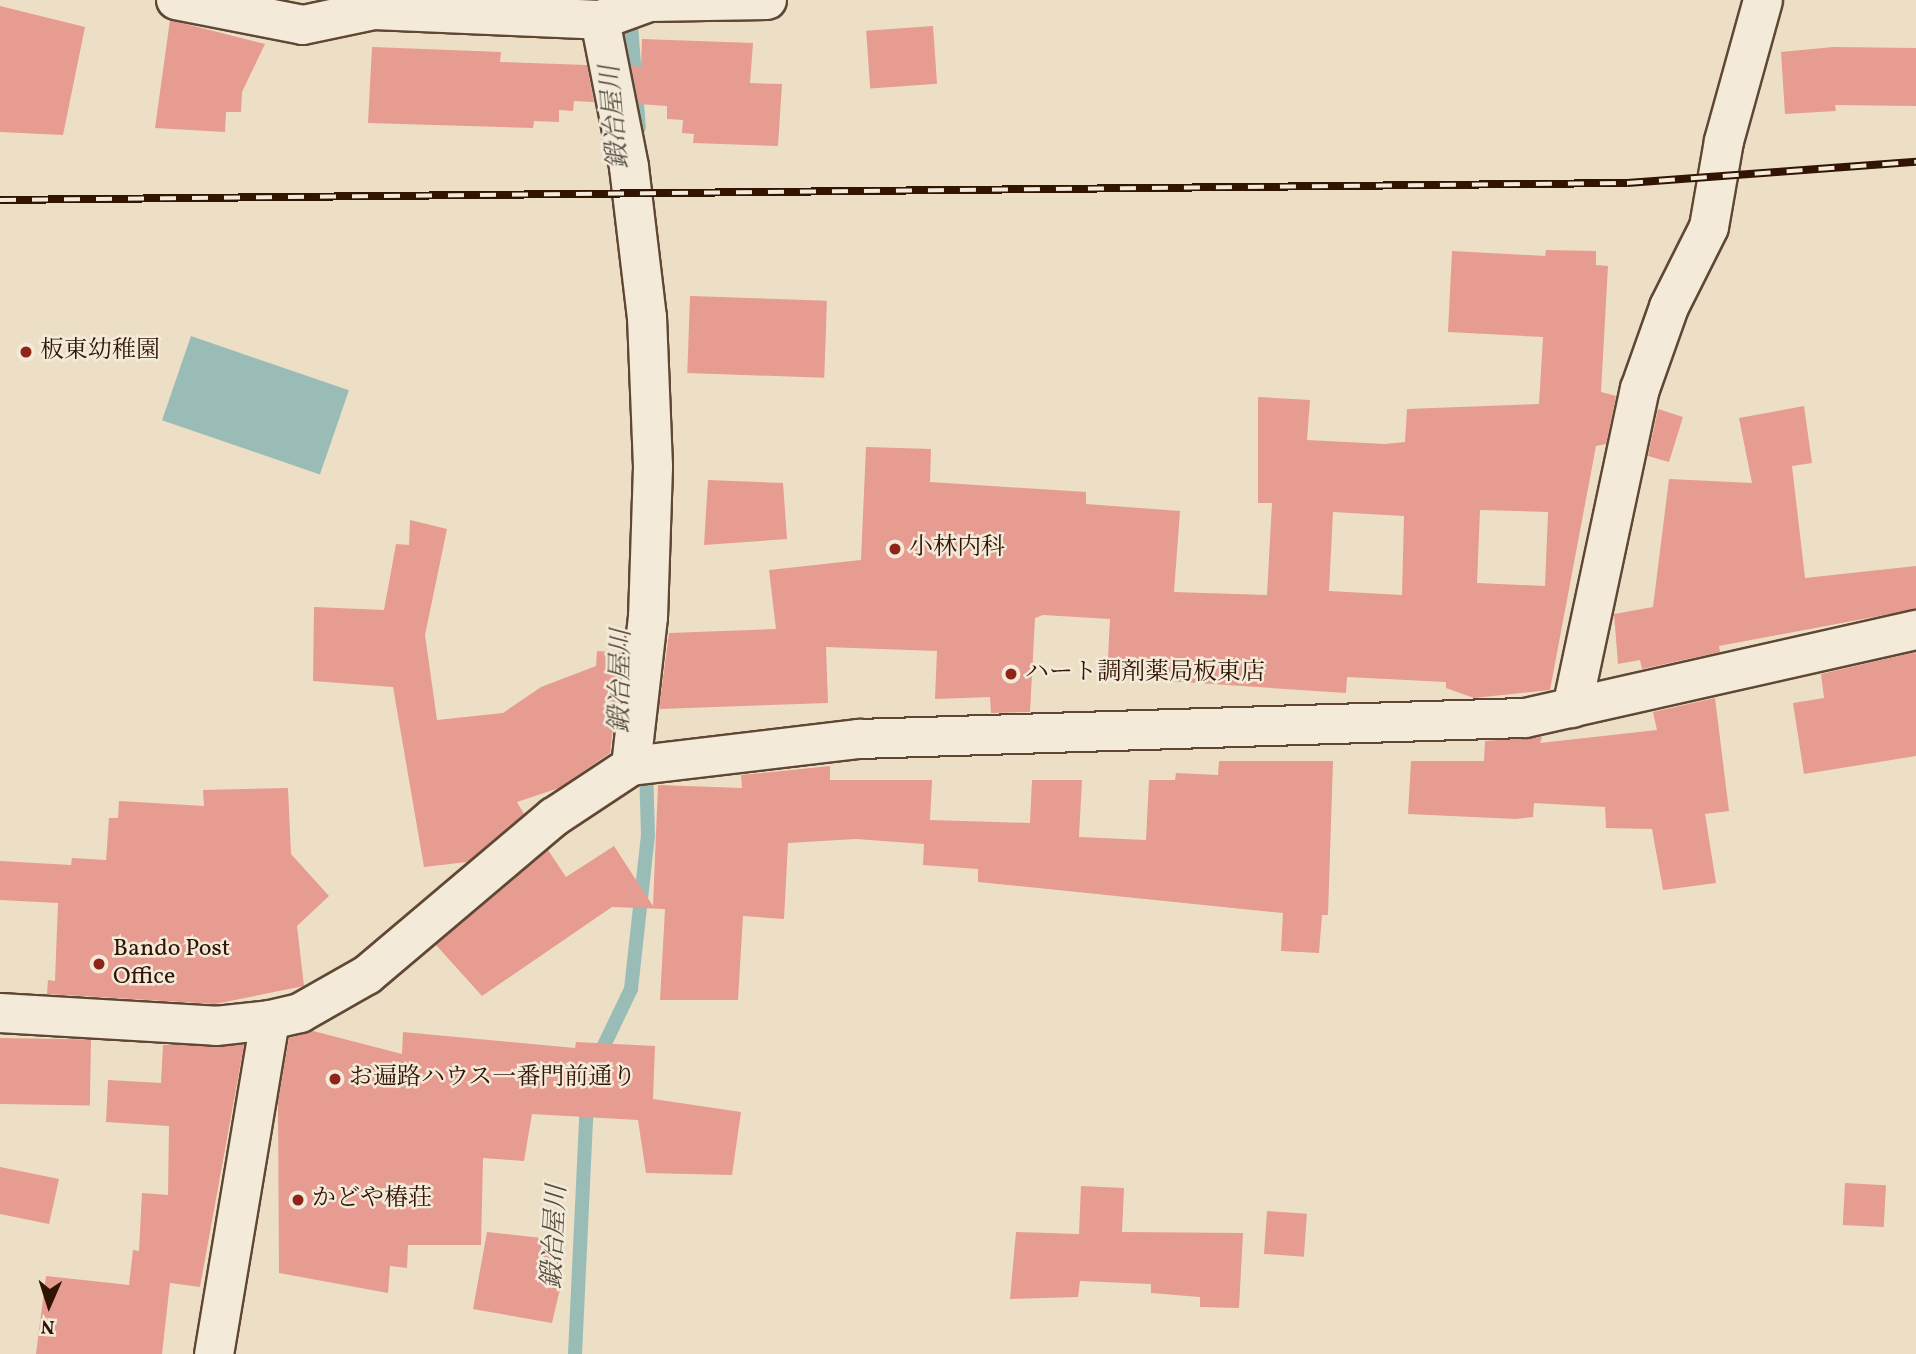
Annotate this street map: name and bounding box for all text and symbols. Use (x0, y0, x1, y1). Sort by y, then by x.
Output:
water label: 鍛冶屋川 (596, 64, 636, 170)
place label: 板東幼稚園 (40, 338, 160, 366)
marker: 板東幼稚園 (18, 344, 34, 360)
place label: 小林内科 (909, 535, 1005, 563)
marker: 小林内科 (887, 541, 903, 557)
water label: 鍛冶屋川 (605, 629, 639, 733)
place label: ハート調剤薬局板東店 (1025, 660, 1265, 688)
marker: ハート調剤薬局板東店 (1003, 666, 1019, 682)
place label: Bando Post Office (113, 936, 230, 992)
marker: Bando Post Office (91, 956, 107, 972)
place label: お遍路ハウス一番門前通り (349, 1065, 637, 1093)
marker: お遍路ハウス一番門前通り (327, 1071, 343, 1087)
water label: 鍛冶屋川 (538, 1184, 574, 1290)
place label: かどや椿荘 (312, 1186, 432, 1214)
marker: かどや椿荘 (290, 1192, 306, 1208)
north arrow (14, 1270, 84, 1340)
text: N (40, 1313, 55, 1339)

